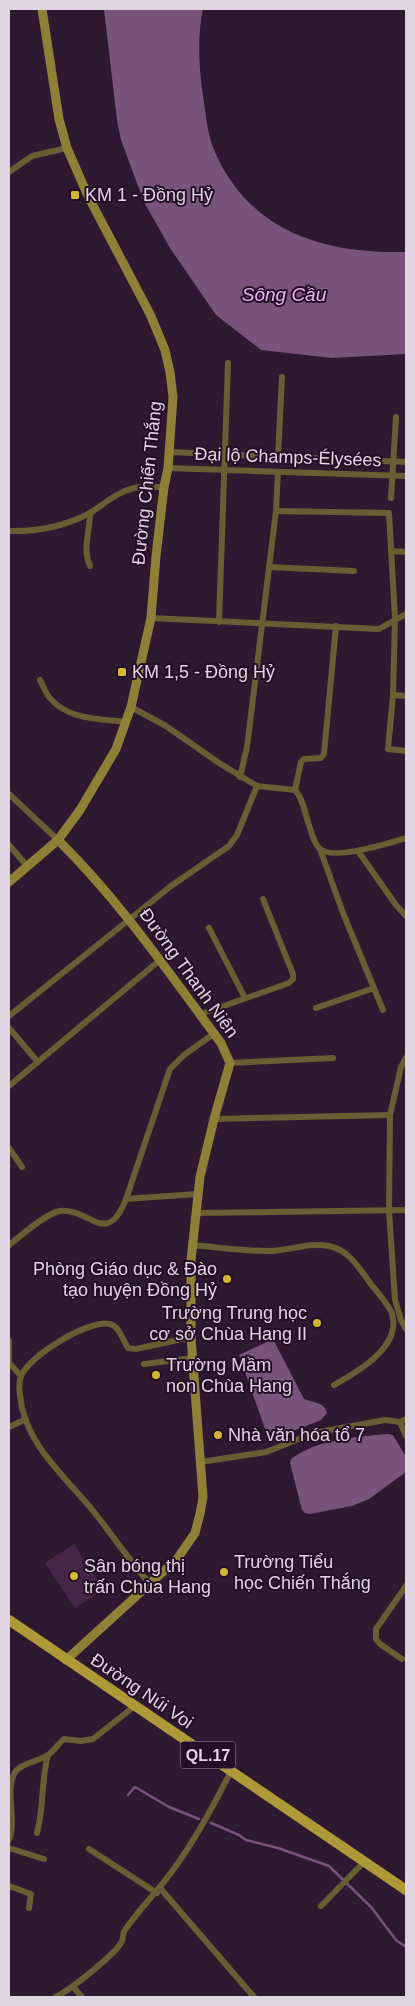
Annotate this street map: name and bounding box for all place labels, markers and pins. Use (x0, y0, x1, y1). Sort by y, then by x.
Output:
place label: KM 1 - Đồng Hỷ (85, 185, 213, 205)
marker: KM 1 - Đồng Hỷ (69, 189, 81, 201)
place label: KM 1,5 - Đồng Hỷ (132, 662, 275, 682)
marker: KM 1,5 - Đồng Hỷ (116, 666, 128, 678)
place label: Phòng Giáo dục & Đào tạo huyện Đồng Hỷ (33, 1259, 217, 1300)
marker: Phòng Giáo dục & Đào tạo huyện Đồng Hỷ (221, 1273, 233, 1285)
place label: Trường Trung học cơ sở Chùa Hang II (149, 1303, 307, 1344)
marker: Trường Trung học cơ sở Chùa Hang II (311, 1317, 323, 1329)
place label: Trường Mầm non Chùa Hang (166, 1355, 292, 1396)
marker: Trường Mầm non Chùa Hang (150, 1369, 162, 1381)
place label: Nhà văn hóa tổ 7 (228, 1425, 365, 1445)
marker: Nhà văn hóa tổ 7 (212, 1429, 224, 1441)
place label: Trường Tiểu học Chiến Thắng (234, 1552, 371, 1593)
place label: Sân bóng thị trấn Chùa Hang (84, 1556, 211, 1597)
marker: Trường Tiểu học Chiến Thắng (218, 1566, 230, 1578)
marker: Sân bóng thị trấn Chùa Hang (68, 1570, 80, 1582)

